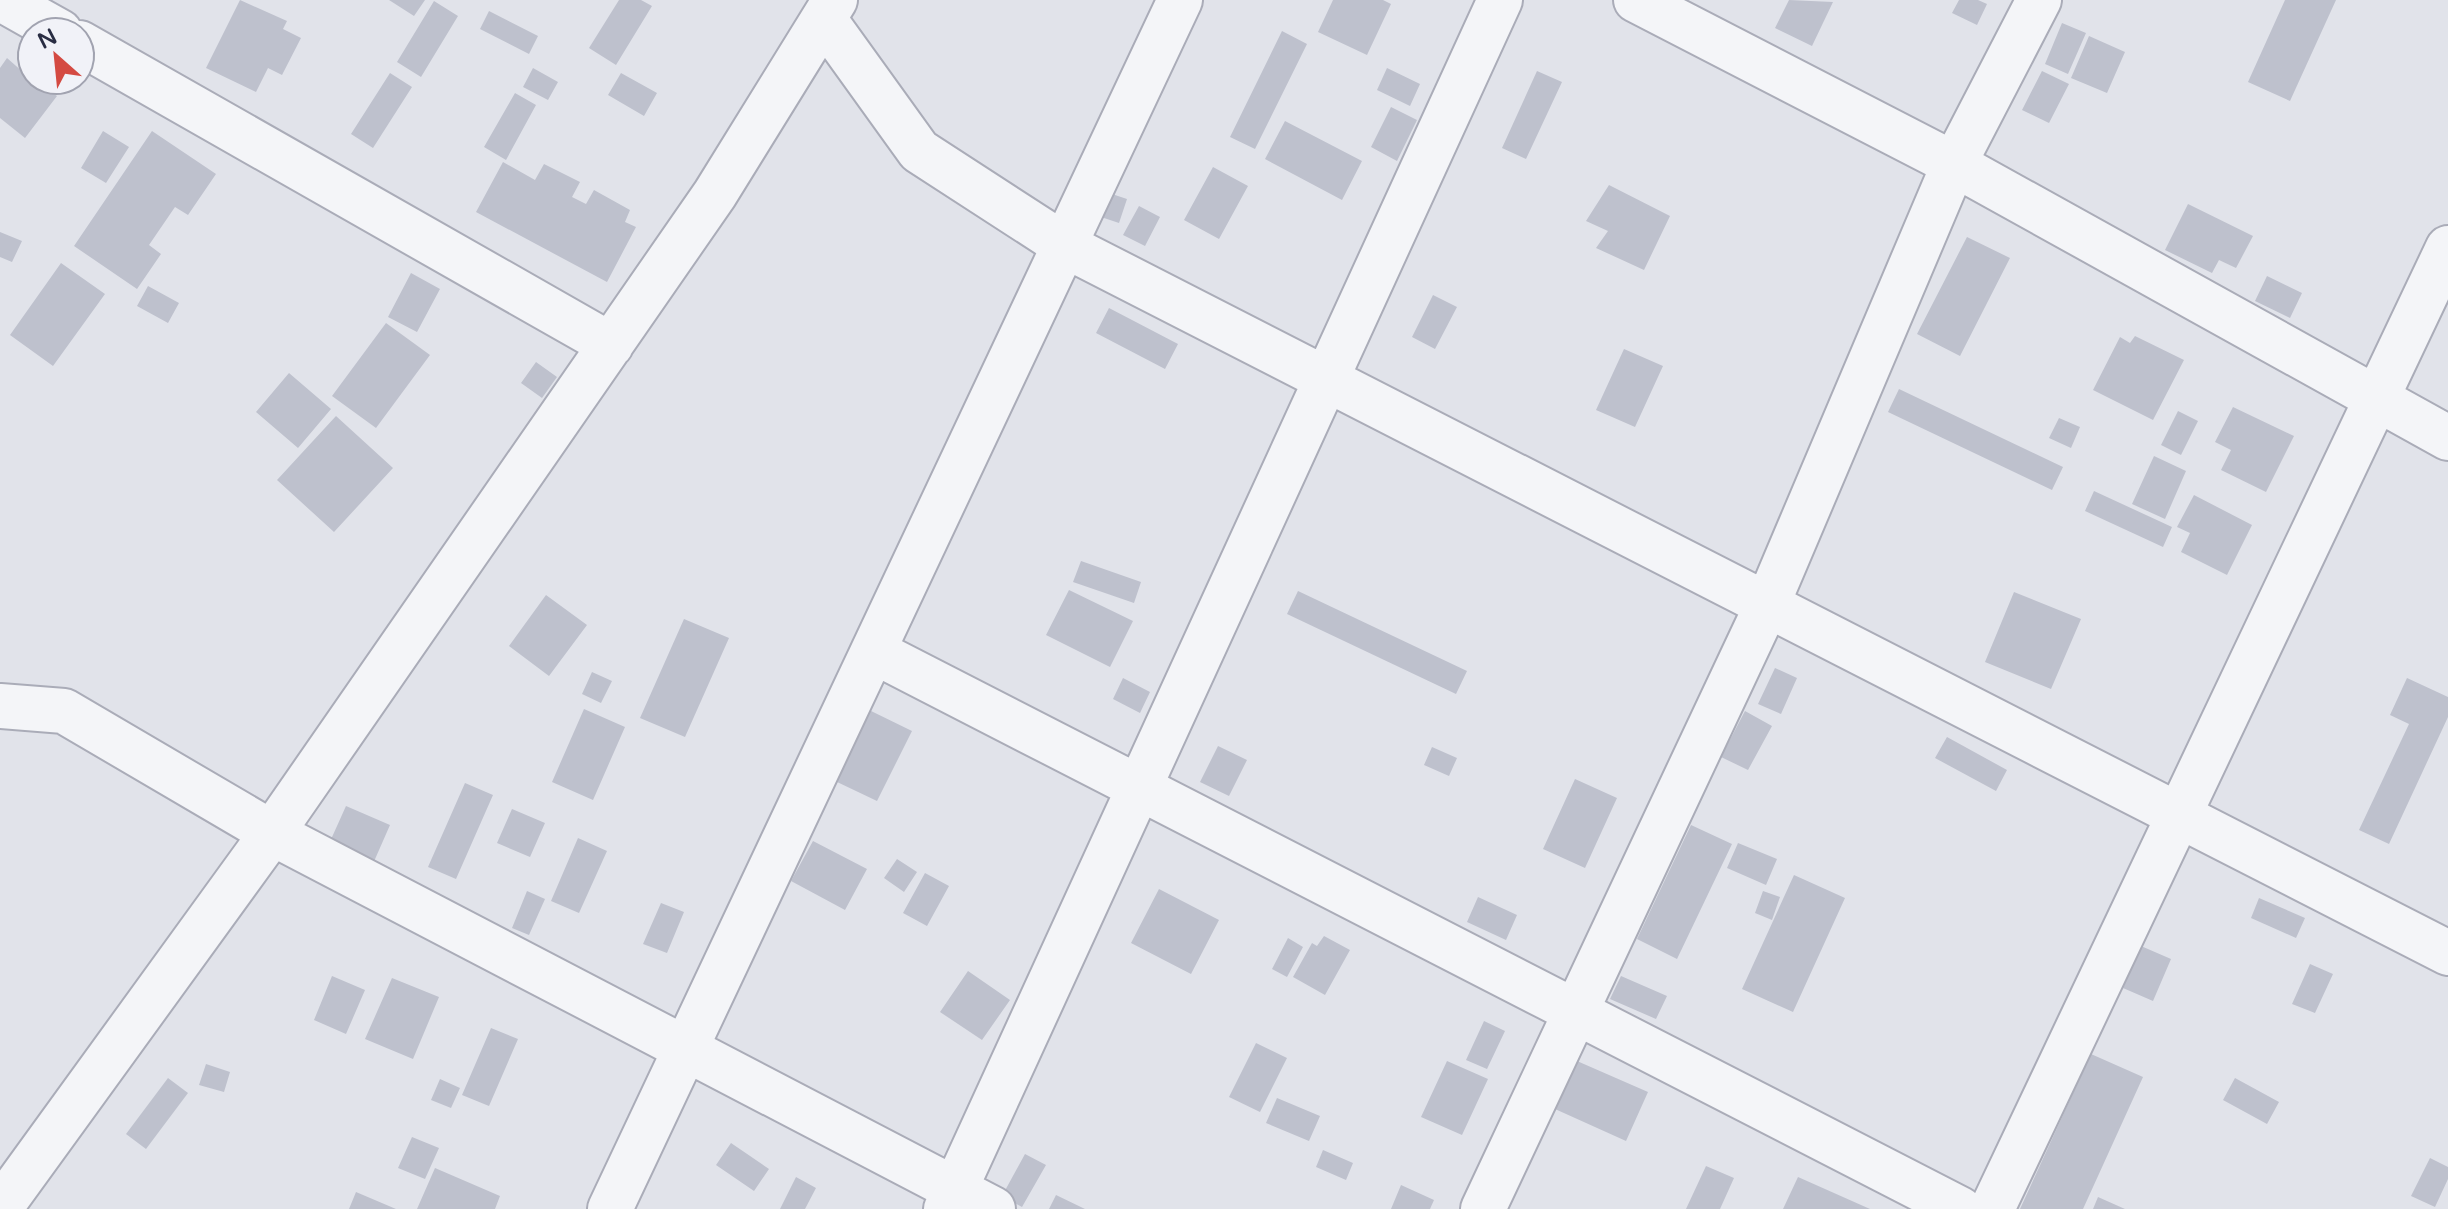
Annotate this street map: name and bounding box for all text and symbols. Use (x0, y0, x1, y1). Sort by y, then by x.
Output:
north arrow (16, 16, 96, 96)
text: N (34, 23, 61, 55)

